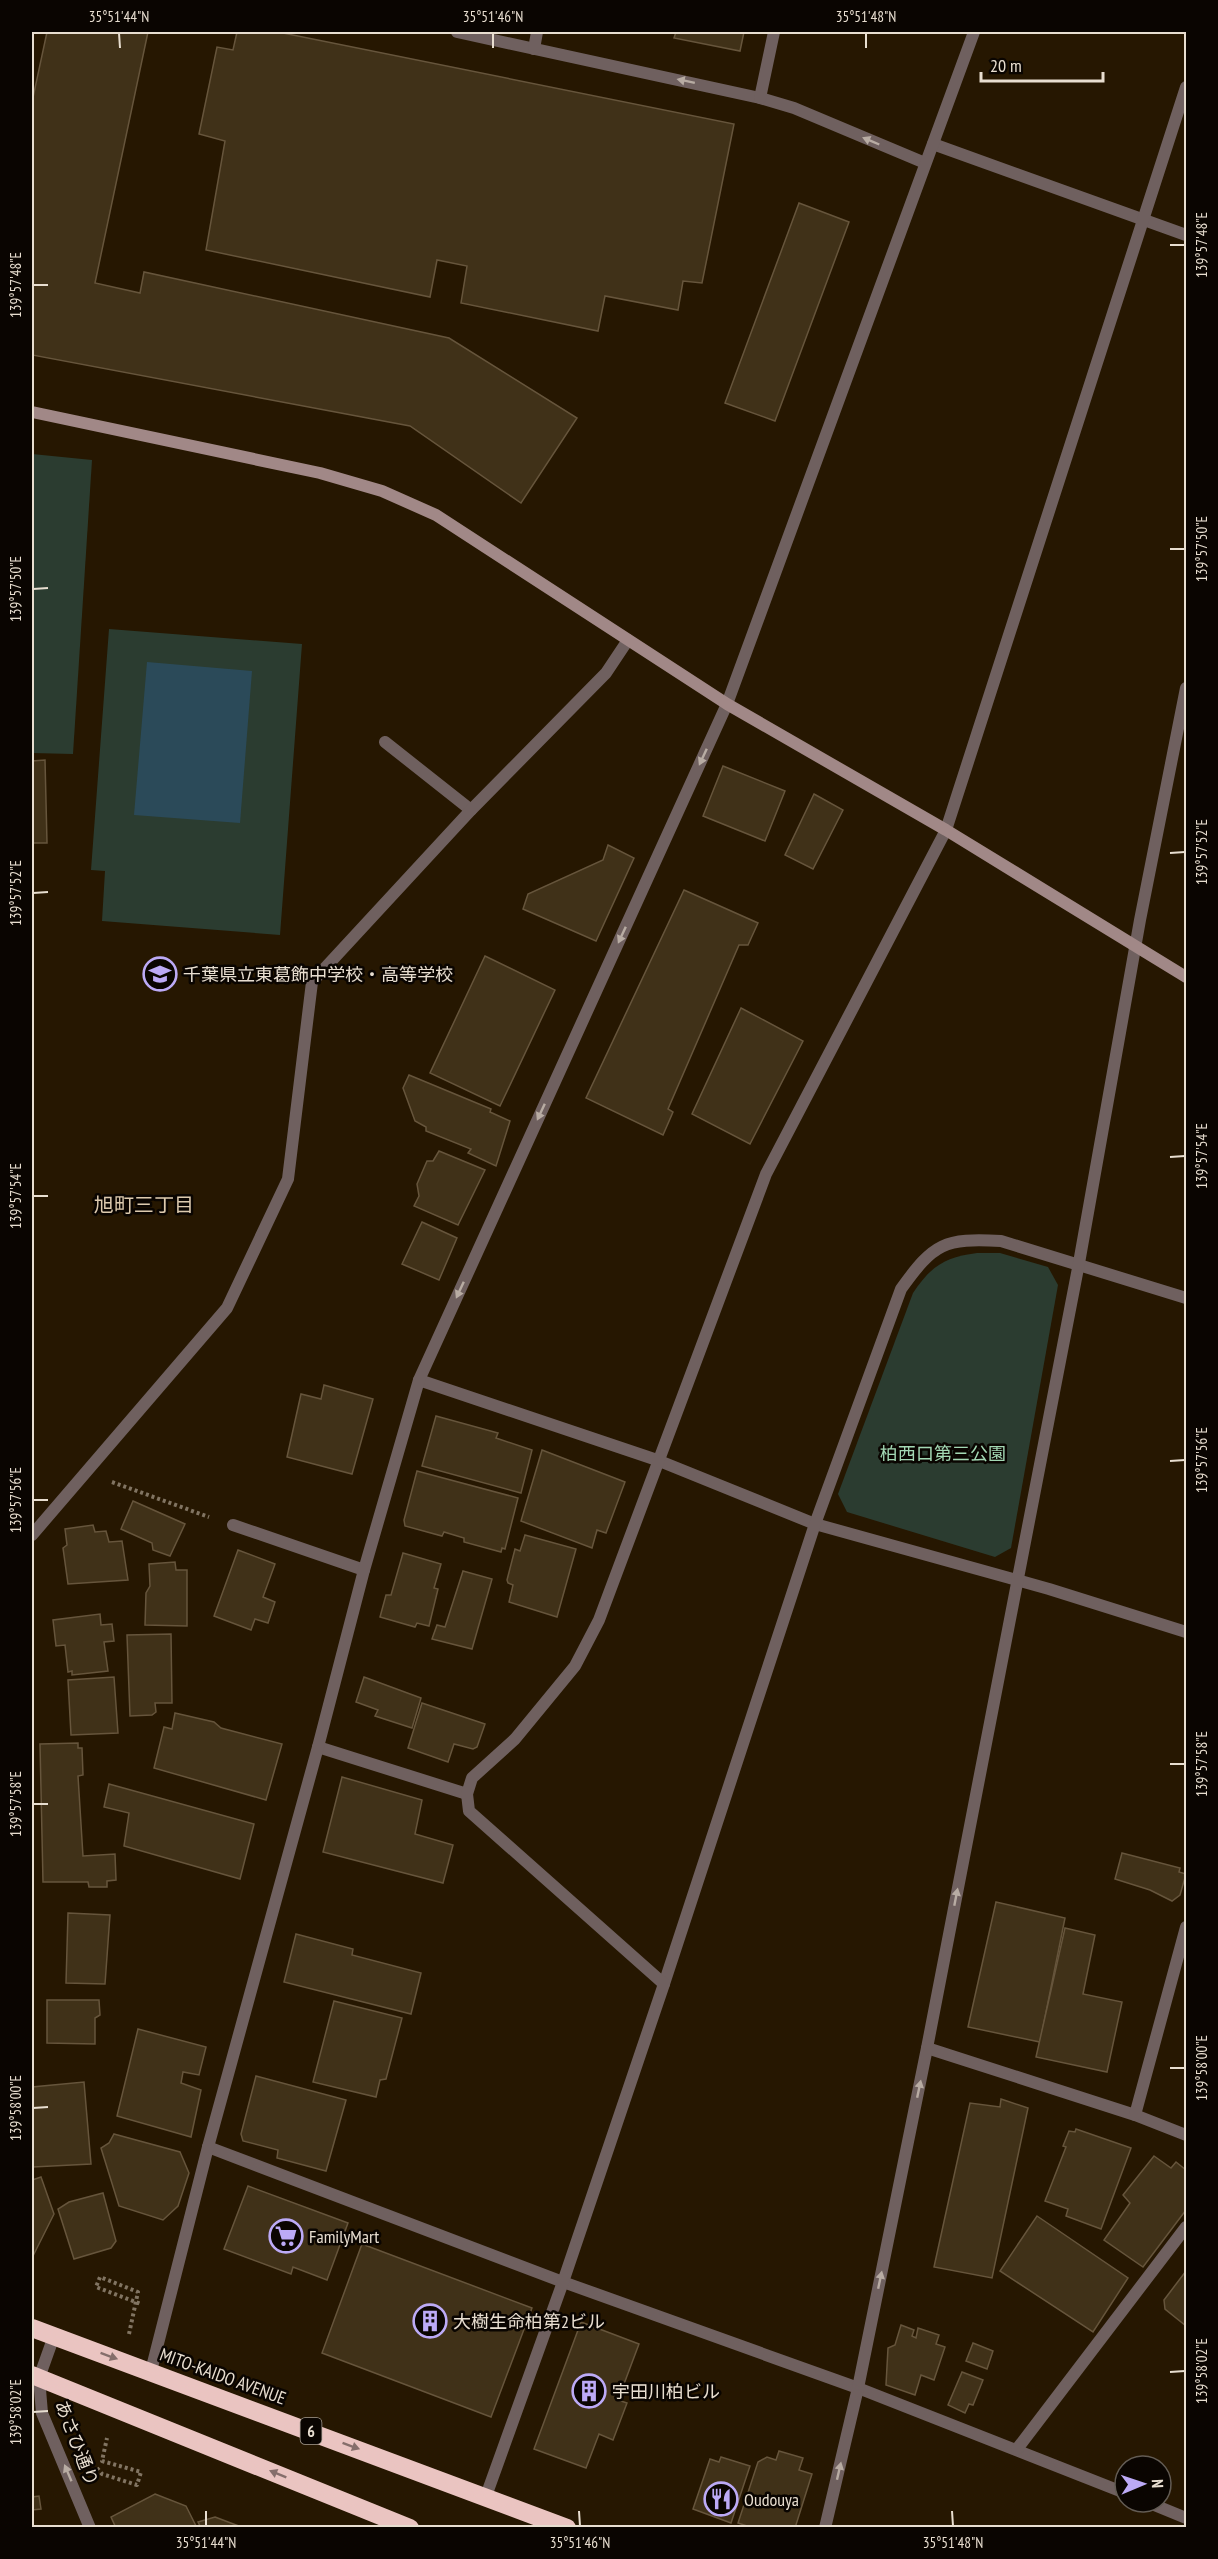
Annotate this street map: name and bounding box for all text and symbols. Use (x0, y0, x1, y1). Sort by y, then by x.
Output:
text: 35°51'44"N (89, 7, 149, 26)
text: 35°51'46"N (463, 7, 523, 26)
text: 35°51'48"N (836, 7, 896, 26)
scale bar (981, 45, 1102, 83)
text: 20 m (990, 54, 1022, 77)
one-way arrow (677, 76, 696, 85)
one-way arrow (862, 136, 880, 146)
text: 139°57'48"E (1192, 212, 1211, 278)
text: 139°57'48"E (6, 252, 25, 318)
text: 139°57'50"E (1192, 516, 1211, 582)
text: 139°57'50"E (6, 556, 25, 622)
one-way arrow (698, 749, 708, 767)
text: 139°57'52"E (1192, 819, 1211, 885)
text: 139°57'52"E (6, 860, 25, 926)
one-way arrow (617, 926, 627, 944)
school or university icon: 千葉県立東葛飾中学校・高等学校 (142, 956, 178, 992)
place label: 千葉県立東葛飾中学校・高等学校 (183, 963, 453, 986)
one-way arrow (537, 1104, 546, 1121)
text: 139°57'54"E (1192, 1123, 1211, 1189)
text: 139°57'54"E (6, 1163, 25, 1229)
district label: 旭町三丁目 (94, 1192, 194, 1218)
one-way arrow (456, 1281, 465, 1298)
text: 139°57'56"E (1192, 1427, 1211, 1493)
park label: 柏西口第三公園 (880, 1442, 1006, 1465)
text: 139°57'56"E (6, 1467, 25, 1533)
text: 139°57'58"E (1192, 1731, 1211, 1797)
text: 139°57'58"E (6, 1771, 25, 1837)
one-way arrow (952, 1888, 961, 1907)
text: 139°58'00"E (1192, 2035, 1211, 2101)
text: 139°58'00"E (6, 2075, 25, 2141)
one-way arrow (915, 2079, 924, 2098)
supermarket icon: FamilyMart (268, 2218, 304, 2254)
place label: FamilyMart (309, 2225, 379, 2248)
one-way arrow (876, 2270, 885, 2289)
building icon: 大樹生命柏第2ビル (412, 2303, 448, 2339)
place label: 大樹生命柏第2ビル (453, 2310, 605, 2333)
text: 139°58'02"E (1192, 2338, 1211, 2404)
street label: MITO-KAIDO AVENUE (157, 2343, 289, 2409)
one-way arrow (100, 2352, 118, 2362)
building icon: 宇田川柏ビル (571, 2373, 607, 2409)
text: 139°58'02"E (6, 2379, 25, 2445)
place label: 宇田川柏ビル (612, 2380, 720, 2403)
street label: あさひ通り (50, 2397, 104, 2489)
road number: 6 (300, 2418, 322, 2444)
one-way arrow (342, 2442, 360, 2451)
north arrow (1113, 2454, 1173, 2514)
one-way arrow (834, 2461, 844, 2480)
one-way arrow (63, 2464, 73, 2482)
one-way arrow (269, 2469, 287, 2479)
text: N (1148, 2479, 1168, 2488)
restaurant icon: Oudouya (703, 2481, 739, 2517)
place label: Oudouya (744, 2488, 799, 2511)
text: 35°51'44"N (176, 2533, 236, 2552)
text: 35°51'46"N (550, 2533, 610, 2552)
text: 35°51'48"N (923, 2533, 983, 2552)

